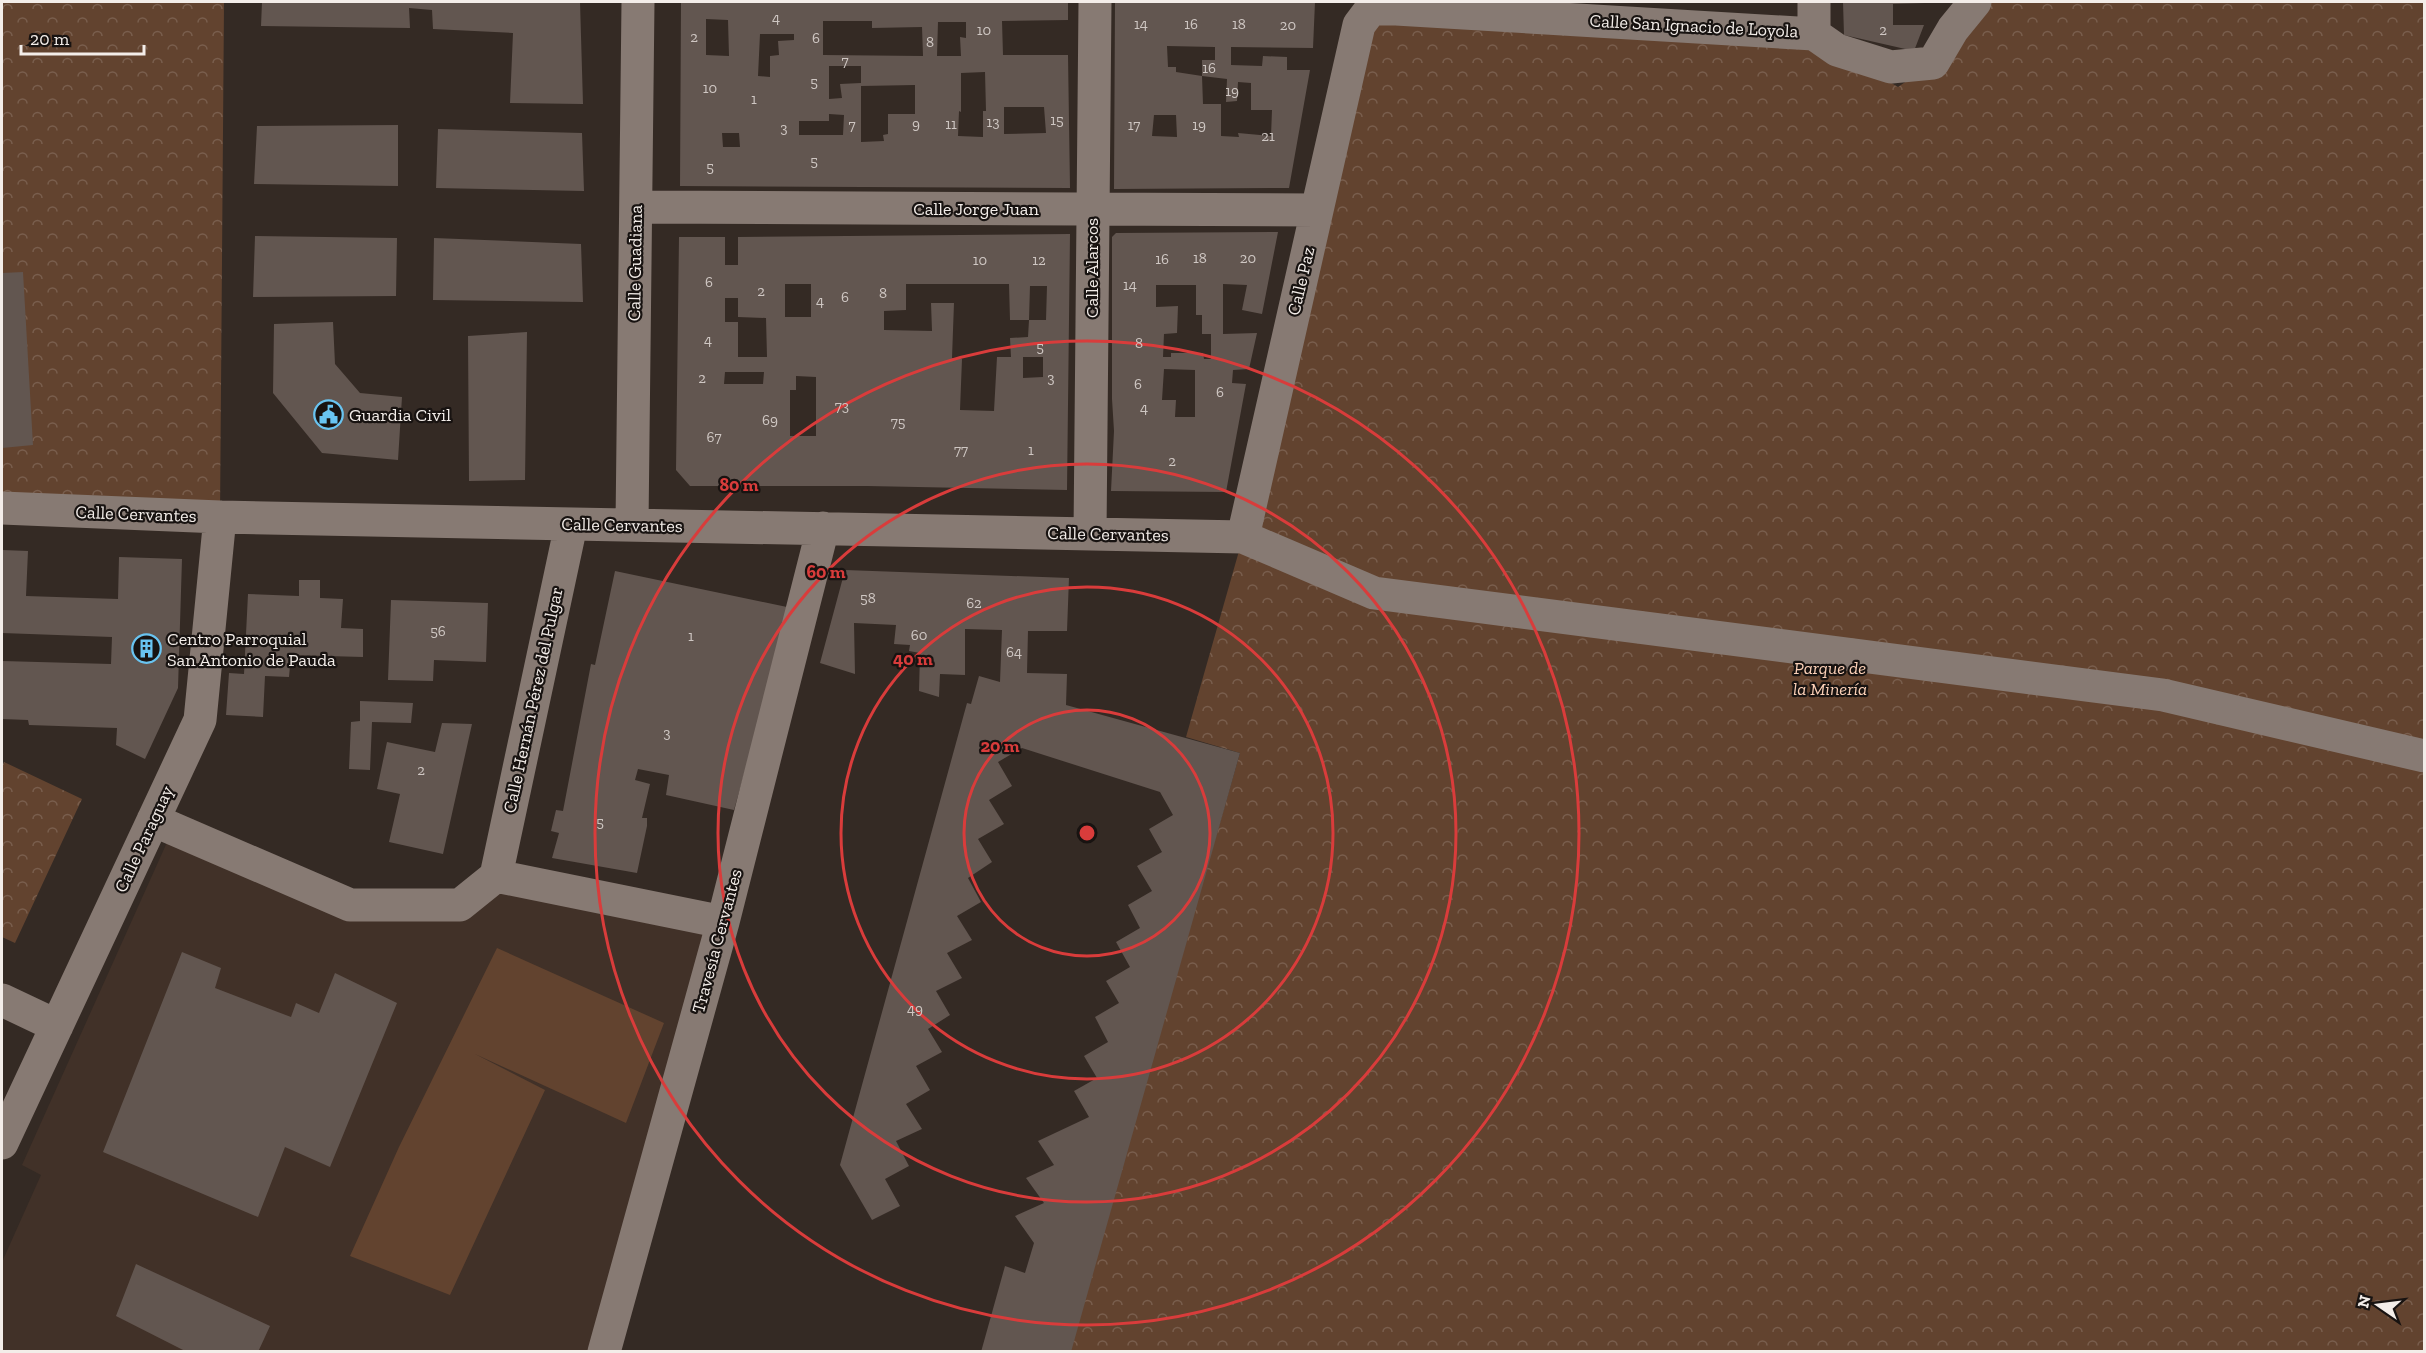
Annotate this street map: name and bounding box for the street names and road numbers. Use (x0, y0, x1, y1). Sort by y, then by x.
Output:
street label: Calle San Ignacio de Loyola (1589, 10, 1799, 42)
street label: Calle Jorge Juan (913, 198, 1040, 220)
street label: Calle Guadiana (623, 204, 647, 321)
street label: Calle Alarcos (1081, 218, 1103, 318)
street label: Calle Paz (1282, 245, 1320, 317)
street label: Calle Cervantes (75, 501, 197, 527)
street label: Calle Cervantes (561, 513, 683, 537)
street label: Calle Cervantes (1047, 522, 1169, 546)
street label: Calle Hernán Pérez del Pulgar (498, 585, 568, 815)
street label: Calle Paraguay (110, 781, 179, 896)
street label: Travesía Cervantes (687, 866, 747, 1016)

